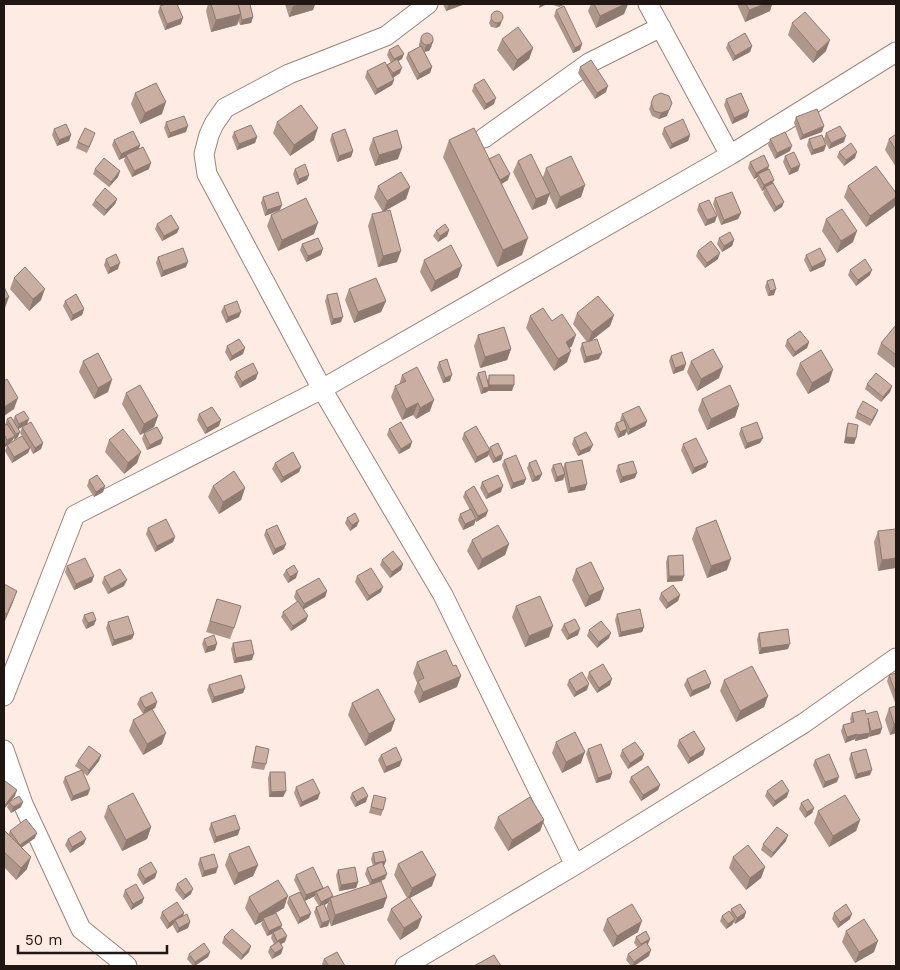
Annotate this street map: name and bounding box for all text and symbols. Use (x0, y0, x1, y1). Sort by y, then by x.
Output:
scale bar (18, 922, 166, 954)
text: 50 m (25, 931, 62, 949)

